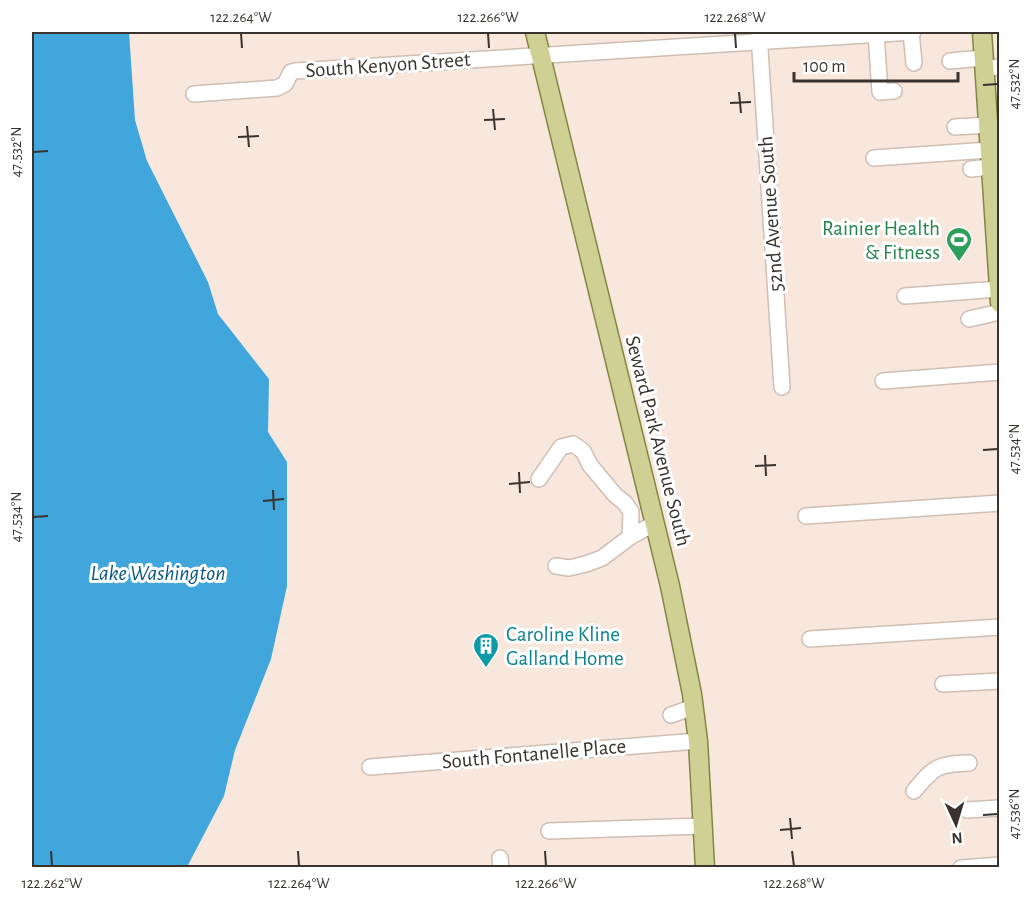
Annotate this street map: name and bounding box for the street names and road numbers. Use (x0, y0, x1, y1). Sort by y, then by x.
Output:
street label: South Kenyon Street (305, 49, 471, 81)
street label: 52nd Avenue South (755, 135, 787, 293)
street label: Seward Park Avenue South (622, 334, 694, 548)
street label: South Fontanelle Place (441, 735, 627, 773)

